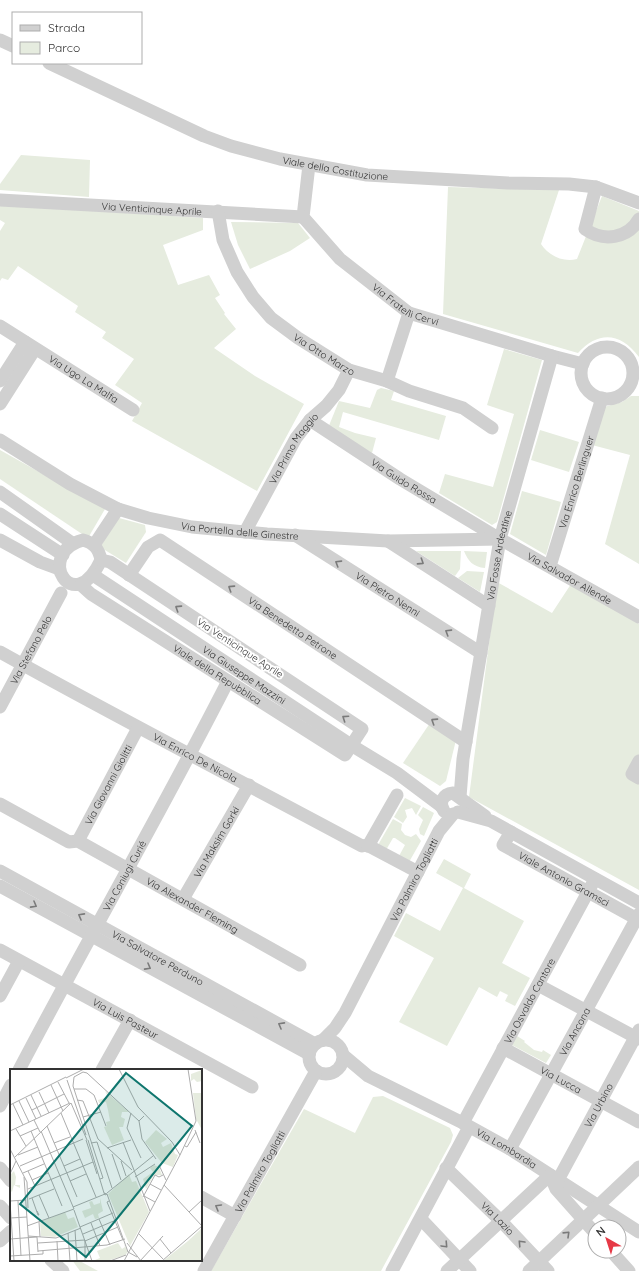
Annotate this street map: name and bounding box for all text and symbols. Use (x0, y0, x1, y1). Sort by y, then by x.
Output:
legend (12, 12, 142, 64)
text: Strada (48, 20, 85, 35)
text: Parco (48, 40, 80, 55)
street label: Viale della Costituzione (282, 153, 389, 183)
street label: Via Venticinque Aprile (101, 199, 203, 218)
street label: Via Fratelli Cervi (370, 280, 440, 328)
street label: Via Otto Marzo (291, 330, 356, 378)
street label: Via Ugo La Malfa (46, 352, 121, 406)
street label: Via Primo Maggio (266, 410, 321, 486)
street label: Via Enrico Berlinguer (556, 434, 597, 530)
street label: Via Guido Rossa (369, 455, 439, 506)
street label: Via Fosse Ardeatine (483, 508, 514, 601)
street label: Via Portella delle Ginestre (180, 518, 299, 542)
street label: Via Salvador Allende (525, 549, 615, 607)
one-way arrow (417, 557, 424, 565)
one-way arrow (335, 560, 342, 567)
street label: Via Pietro Nenni (353, 569, 423, 619)
one-way arrow (228, 585, 235, 593)
street label: Via Benedetto Petrone (246, 594, 340, 662)
one-way arrow (176, 606, 183, 613)
street label: Via Stefano Pelo (7, 613, 54, 686)
street label: Via Venticinque Aprile (194, 615, 286, 681)
one-way arrow (445, 629, 452, 637)
street label: Viale della Repubblica (171, 641, 264, 707)
street label: Via Giuseppe Mazzini (200, 642, 288, 707)
one-way arrow (343, 716, 350, 723)
one-way arrow (431, 719, 438, 726)
street label: Via Enrico De Nicola (151, 730, 240, 785)
street label: Via Giovanni Giolitti (81, 742, 135, 827)
street label: Via Maksim Gorki (190, 804, 242, 880)
street label: Via Palmiro Togliatti (387, 836, 441, 924)
street label: Via Coniugi Curié (100, 838, 149, 913)
street label: Viale Antonio Gramsci (516, 848, 612, 909)
street label: Via Alexander Fleming (144, 874, 241, 936)
one-way arrow (30, 900, 37, 907)
one-way arrow (78, 913, 85, 920)
street label: Via Salvatore Perduno (109, 927, 206, 988)
street label: Via Osvaldo Cantore (501, 955, 558, 1046)
one-way arrow (144, 963, 151, 970)
street label: Via Luis Pasteur (90, 995, 161, 1042)
street label: Via Ancona (556, 1005, 593, 1058)
one-way arrow (278, 1023, 285, 1030)
street label: Via Lucca (538, 1063, 584, 1096)
inset map (10, 1069, 202, 1261)
street label: Via Urbino (581, 1081, 616, 1130)
street label: Via Lombardia (474, 1125, 539, 1171)
street label: Via Palmiro Togliatti (232, 1128, 288, 1215)
street label: Via Lazio (478, 1199, 517, 1238)
one-way arrow (215, 1204, 222, 1211)
north arrow (587, 1219, 627, 1259)
text: N (593, 1223, 608, 1239)
one-way arrow (563, 1232, 570, 1239)
one-way arrow (440, 1240, 448, 1248)
one-way arrow (519, 1240, 526, 1247)

